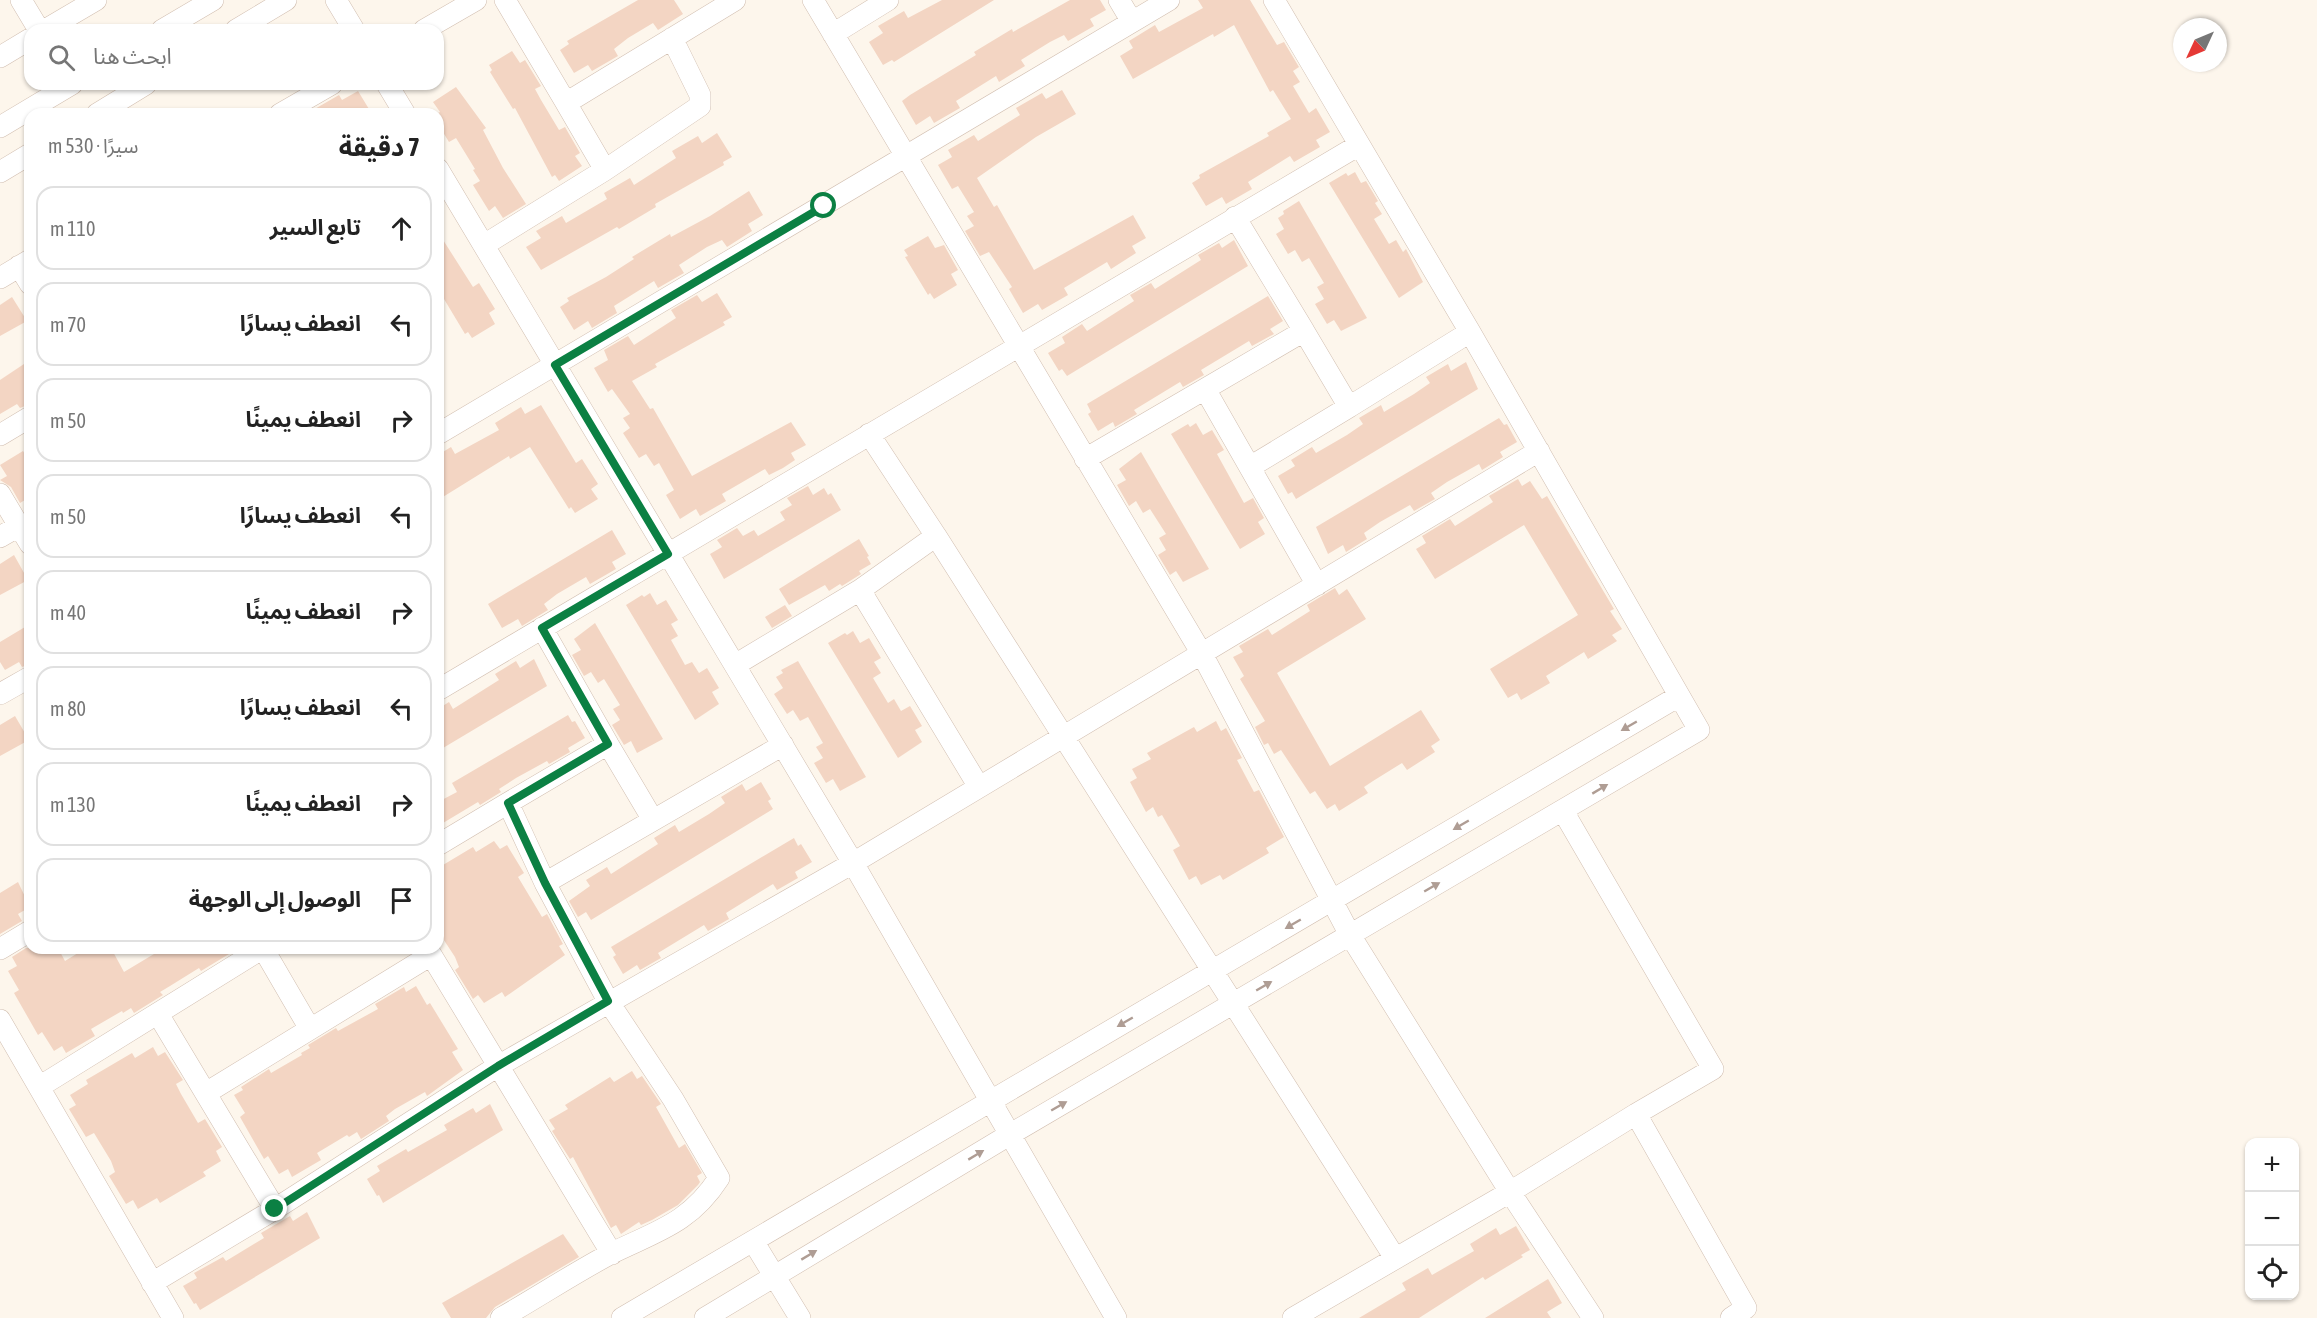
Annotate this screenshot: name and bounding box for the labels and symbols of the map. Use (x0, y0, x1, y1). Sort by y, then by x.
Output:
north arrow (2173, 18, 2227, 72)
route start (810, 192, 836, 218)
one-way arrow (1621, 720, 1637, 731)
one-way arrow (1592, 783, 1608, 794)
one-way arrow (1453, 819, 1469, 830)
one-way arrow (1424, 882, 1440, 893)
one-way arrow (1285, 918, 1301, 929)
one-way arrow (1256, 980, 1272, 991)
one-way arrow (1117, 1017, 1133, 1028)
one-way arrow (1051, 1100, 1067, 1111)
one-way arrow (968, 1150, 985, 1160)
route end (261, 1195, 287, 1221)
one-way arrow (801, 1250, 817, 1261)

